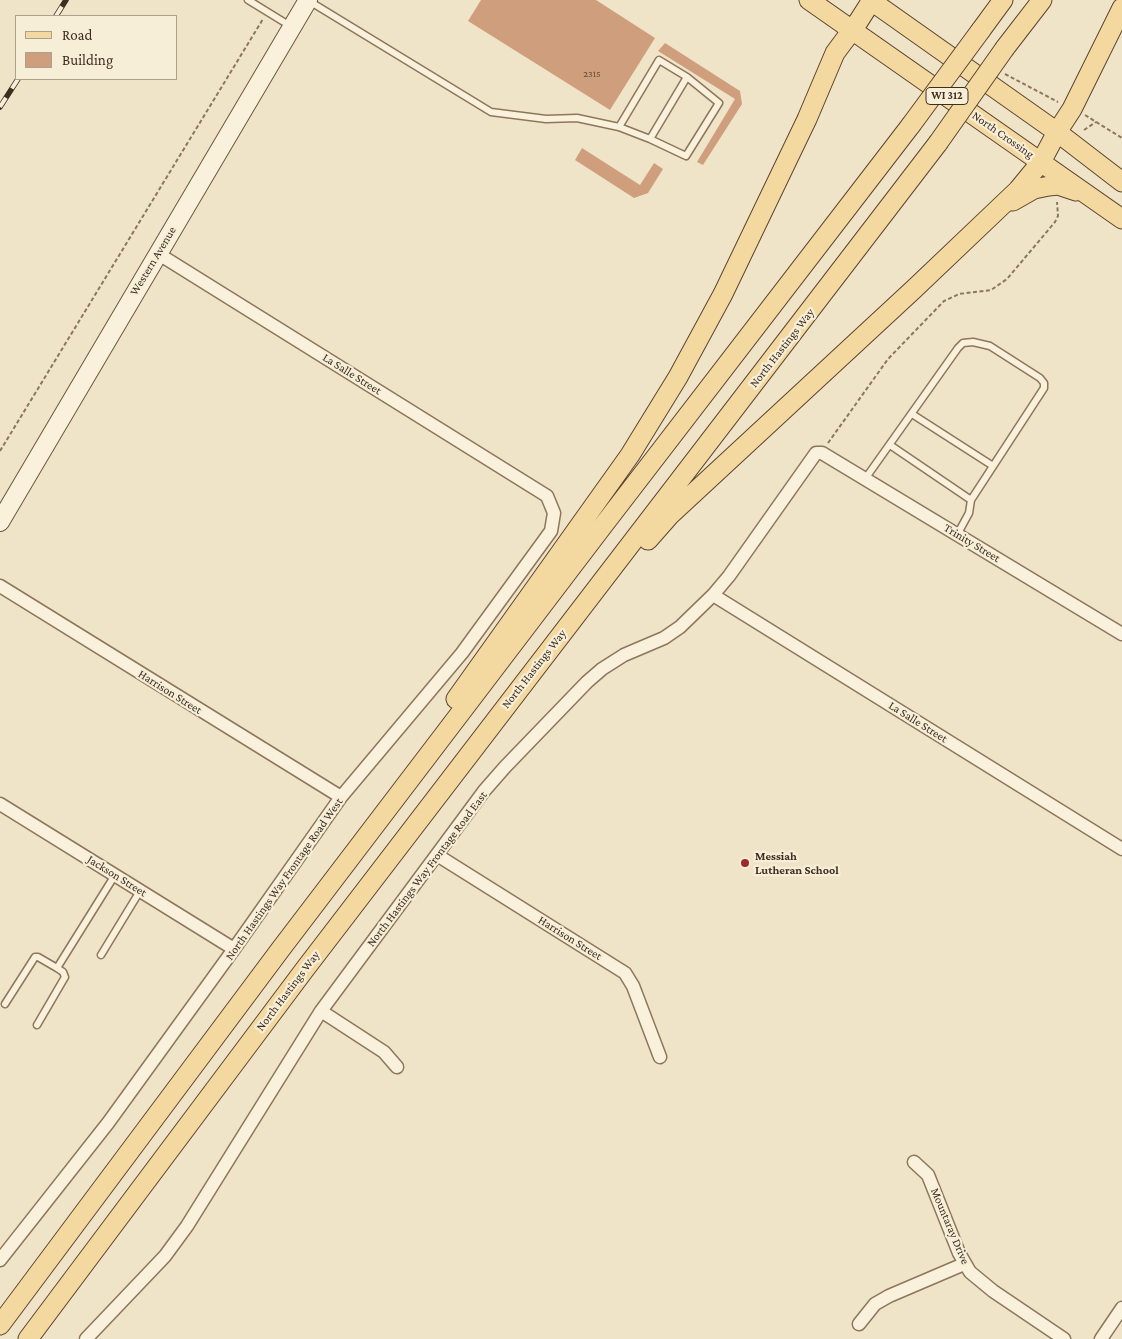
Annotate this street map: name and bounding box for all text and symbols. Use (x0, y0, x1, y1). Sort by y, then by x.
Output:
legend (15, 15, 178, 80)
text: Road (62, 27, 92, 43)
text: Building (62, 52, 113, 68)
house number: 2315 (583, 68, 601, 80)
road number: WI 312 (926, 88, 968, 104)
street label: North Crossing (969, 108, 1037, 162)
street label: Western Avenue (127, 224, 179, 298)
street label: North Hastings Way (747, 306, 817, 390)
street label: La Salle Street (320, 350, 384, 398)
street label: Trinity Street (941, 521, 1003, 565)
street label: North Hastings Way (499, 627, 569, 711)
street label: Harrison Street (135, 667, 205, 717)
street label: La Salle Street (886, 698, 950, 746)
street label: North Hastings Way Frontage Road East (364, 788, 490, 950)
street label: North Hastings Way Frontage Road West (222, 795, 346, 963)
place label: Messiah Lutheran School (755, 849, 839, 877)
street label: Jackson Street (85, 852, 149, 900)
marker: Messiah Lutheran School (739, 857, 751, 869)
street label: Harrison Street (535, 913, 605, 963)
street label: North Hastings Way (253, 948, 323, 1034)
street label: Mountaray Drive (927, 1186, 973, 1266)

